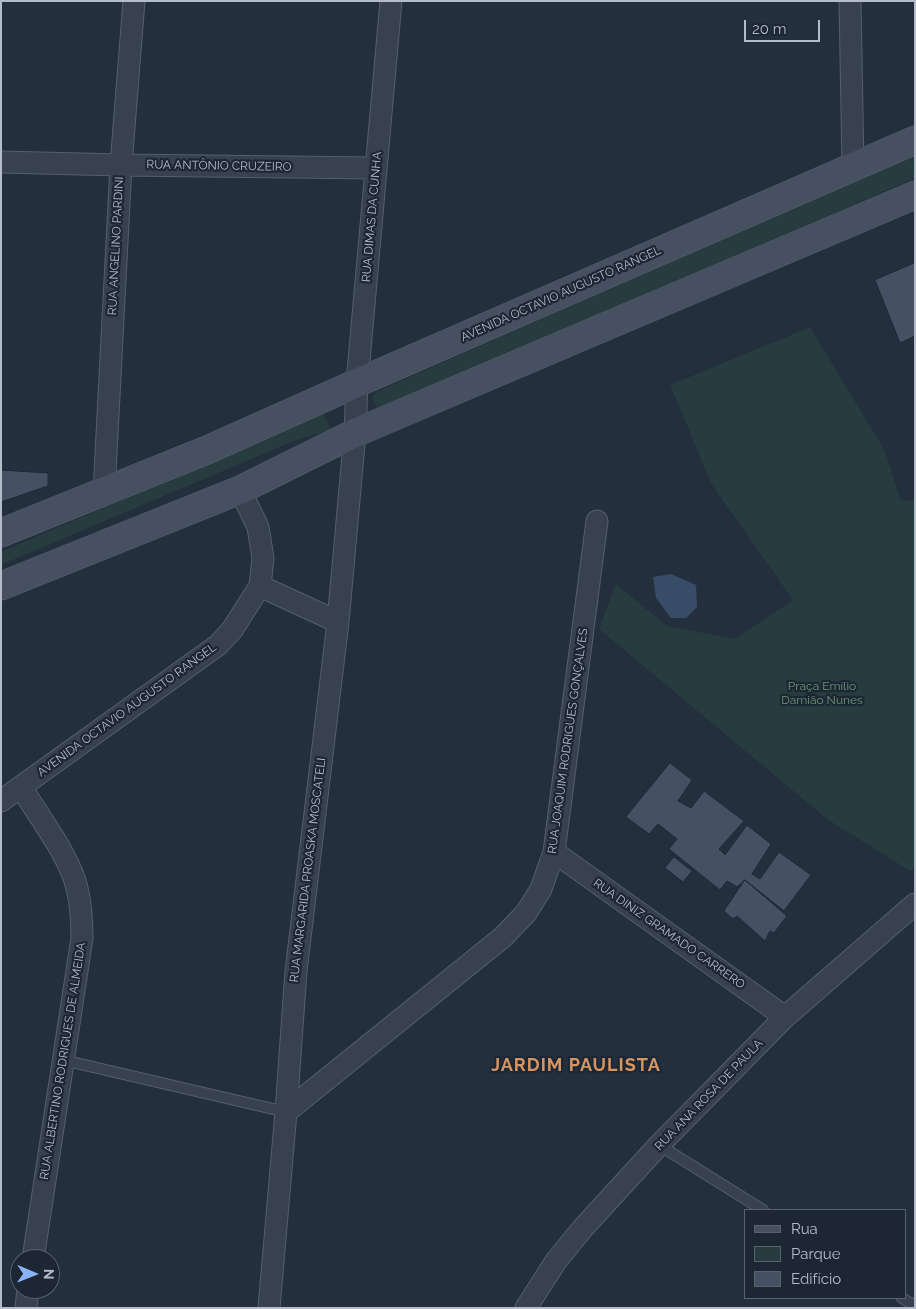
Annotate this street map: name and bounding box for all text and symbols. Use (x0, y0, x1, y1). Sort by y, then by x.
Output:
scale bar (746, 10, 822, 42)
text: 20 m (752, 20, 787, 38)
street label: RUA DIMAS DA CUNHA (359, 151, 385, 283)
street label: RUA ANTÔNIO CRUZEIRO (146, 158, 292, 174)
street label: RUA ANGELINO PARDINI (105, 176, 127, 316)
street label: AVENIDA OCTAVIO AUGUSTO RANGEL (459, 243, 663, 345)
street label: RUA JOAQUIM RODRIGUES GONÇALVES (545, 627, 591, 855)
street label: AVENIDA OCTAVIO AUGUSTO RANGEL (35, 640, 219, 780)
park label: Praça Emílio Damião Nunes (781, 679, 863, 707)
street label: RUA MARGARIDA PROASKA MOSCATELI (287, 757, 329, 983)
street label: RUA DINIZ GRAMADO CARRERO (590, 876, 748, 992)
street label: RUA ALBERTINO RODRIGUES DE ALMEIDA (37, 941, 89, 1181)
street label: RUA ANA ROSA DE PAULA (652, 1036, 766, 1154)
district label: JARDIM PAULISTA (489, 1055, 663, 1077)
legend (744, 1209, 906, 1299)
text: Rua (791, 1220, 818, 1238)
text: Parque (791, 1245, 840, 1263)
north arrow (10, 1249, 60, 1299)
text: N (41, 1269, 57, 1280)
text: Edifício (791, 1270, 841, 1288)

